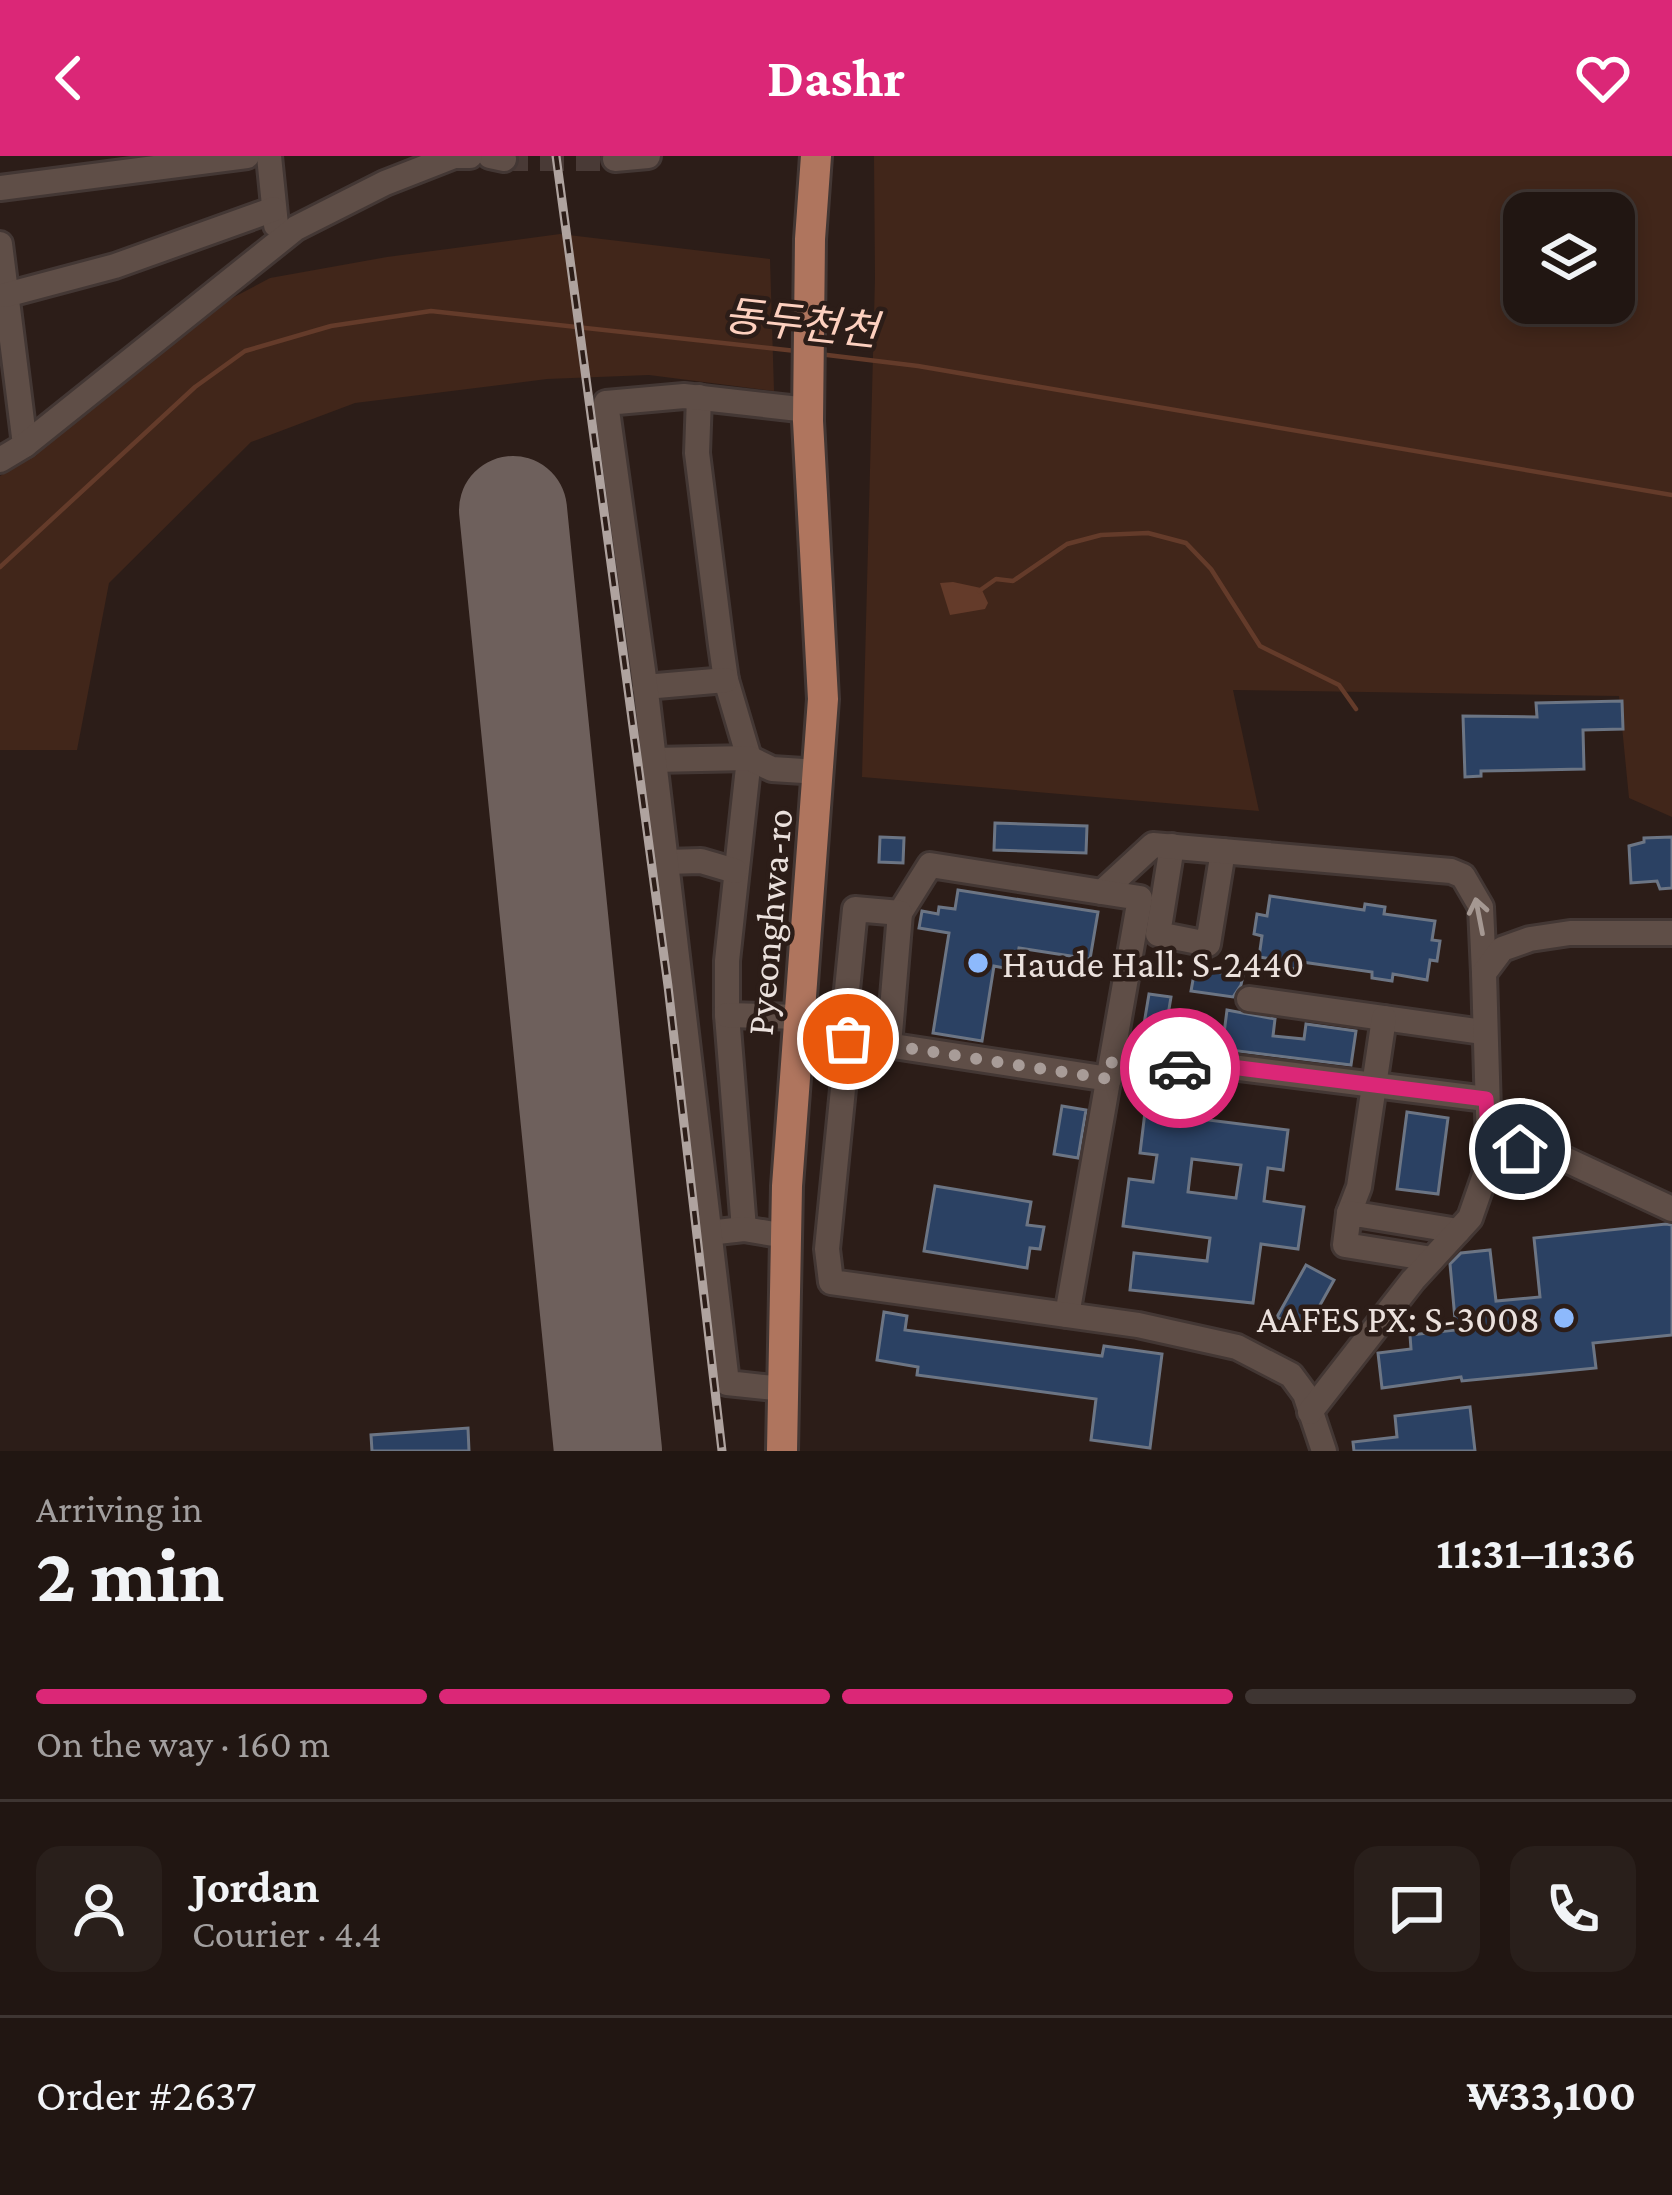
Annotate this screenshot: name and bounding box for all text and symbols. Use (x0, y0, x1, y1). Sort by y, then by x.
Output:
icon: back (36, 45, 102, 111)
icon: heart (1570, 45, 1636, 111)
text: Dashr (767, 48, 905, 108)
map controls (1503, 192, 1635, 324)
button: layers (1503, 192, 1635, 324)
water label: 동두천천 (722, 292, 885, 355)
street label: Pyeonghwa-ro (738, 807, 801, 1037)
one-way arrow (1466, 897, 1489, 936)
place label: Haude Hall: S-2440 (1002, 942, 1304, 985)
marker: Haude Hall: S-2440 (965, 950, 991, 976)
pin (797, 988, 899, 1090)
icon: bag (815, 1006, 881, 1072)
courier (1120, 1008, 1240, 1128)
icon: car (1147, 1035, 1213, 1101)
pin (1469, 1098, 1571, 1200)
icon: home (1487, 1116, 1553, 1182)
place label: AAFES PX: S-3008 (1257, 1297, 1540, 1340)
marker: AAFES PX: S-3008 (1551, 1305, 1577, 1331)
text: Arriving in (36, 1487, 203, 1530)
text: 11:31–11:36 (1436, 1528, 1636, 1578)
text: 2 min (36, 1531, 224, 1618)
text: On the way · 160 m (36, 1722, 330, 1765)
button: person (36, 1846, 162, 1972)
button: chat (1354, 1846, 1480, 1972)
button: phone (1510, 1846, 1636, 1972)
text: Jordan (192, 1862, 319, 1912)
text: Courier · 4.4 (192, 1912, 382, 1955)
text: Order #2637 (36, 2070, 257, 2120)
text: ₩33,100 (1467, 2070, 1636, 2120)

